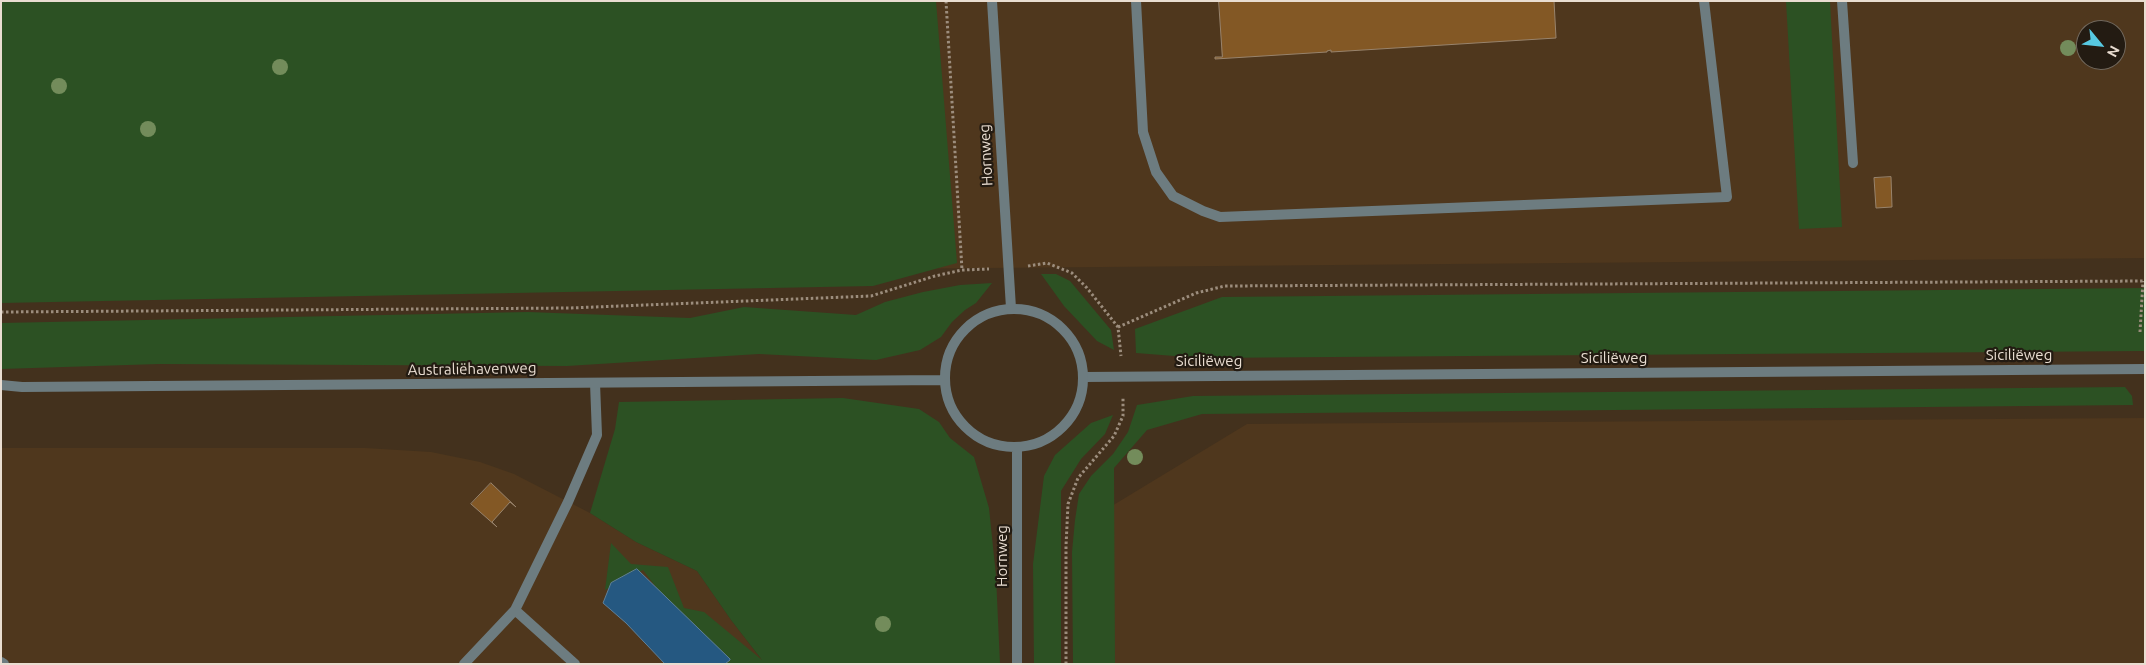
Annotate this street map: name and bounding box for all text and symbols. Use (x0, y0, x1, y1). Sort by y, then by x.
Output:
north arrow (2076, 20, 2126, 70)
text: N (2104, 43, 2123, 60)
street label: Hornweg (975, 124, 997, 186)
street label: Siciliëweg (1986, 346, 2052, 364)
street label: Siciliëweg (1581, 349, 1647, 367)
street label: Siciliëweg (1176, 352, 1242, 370)
street label: Australiëhavenweg (407, 359, 537, 379)
street label: Hornweg (993, 525, 1011, 587)

